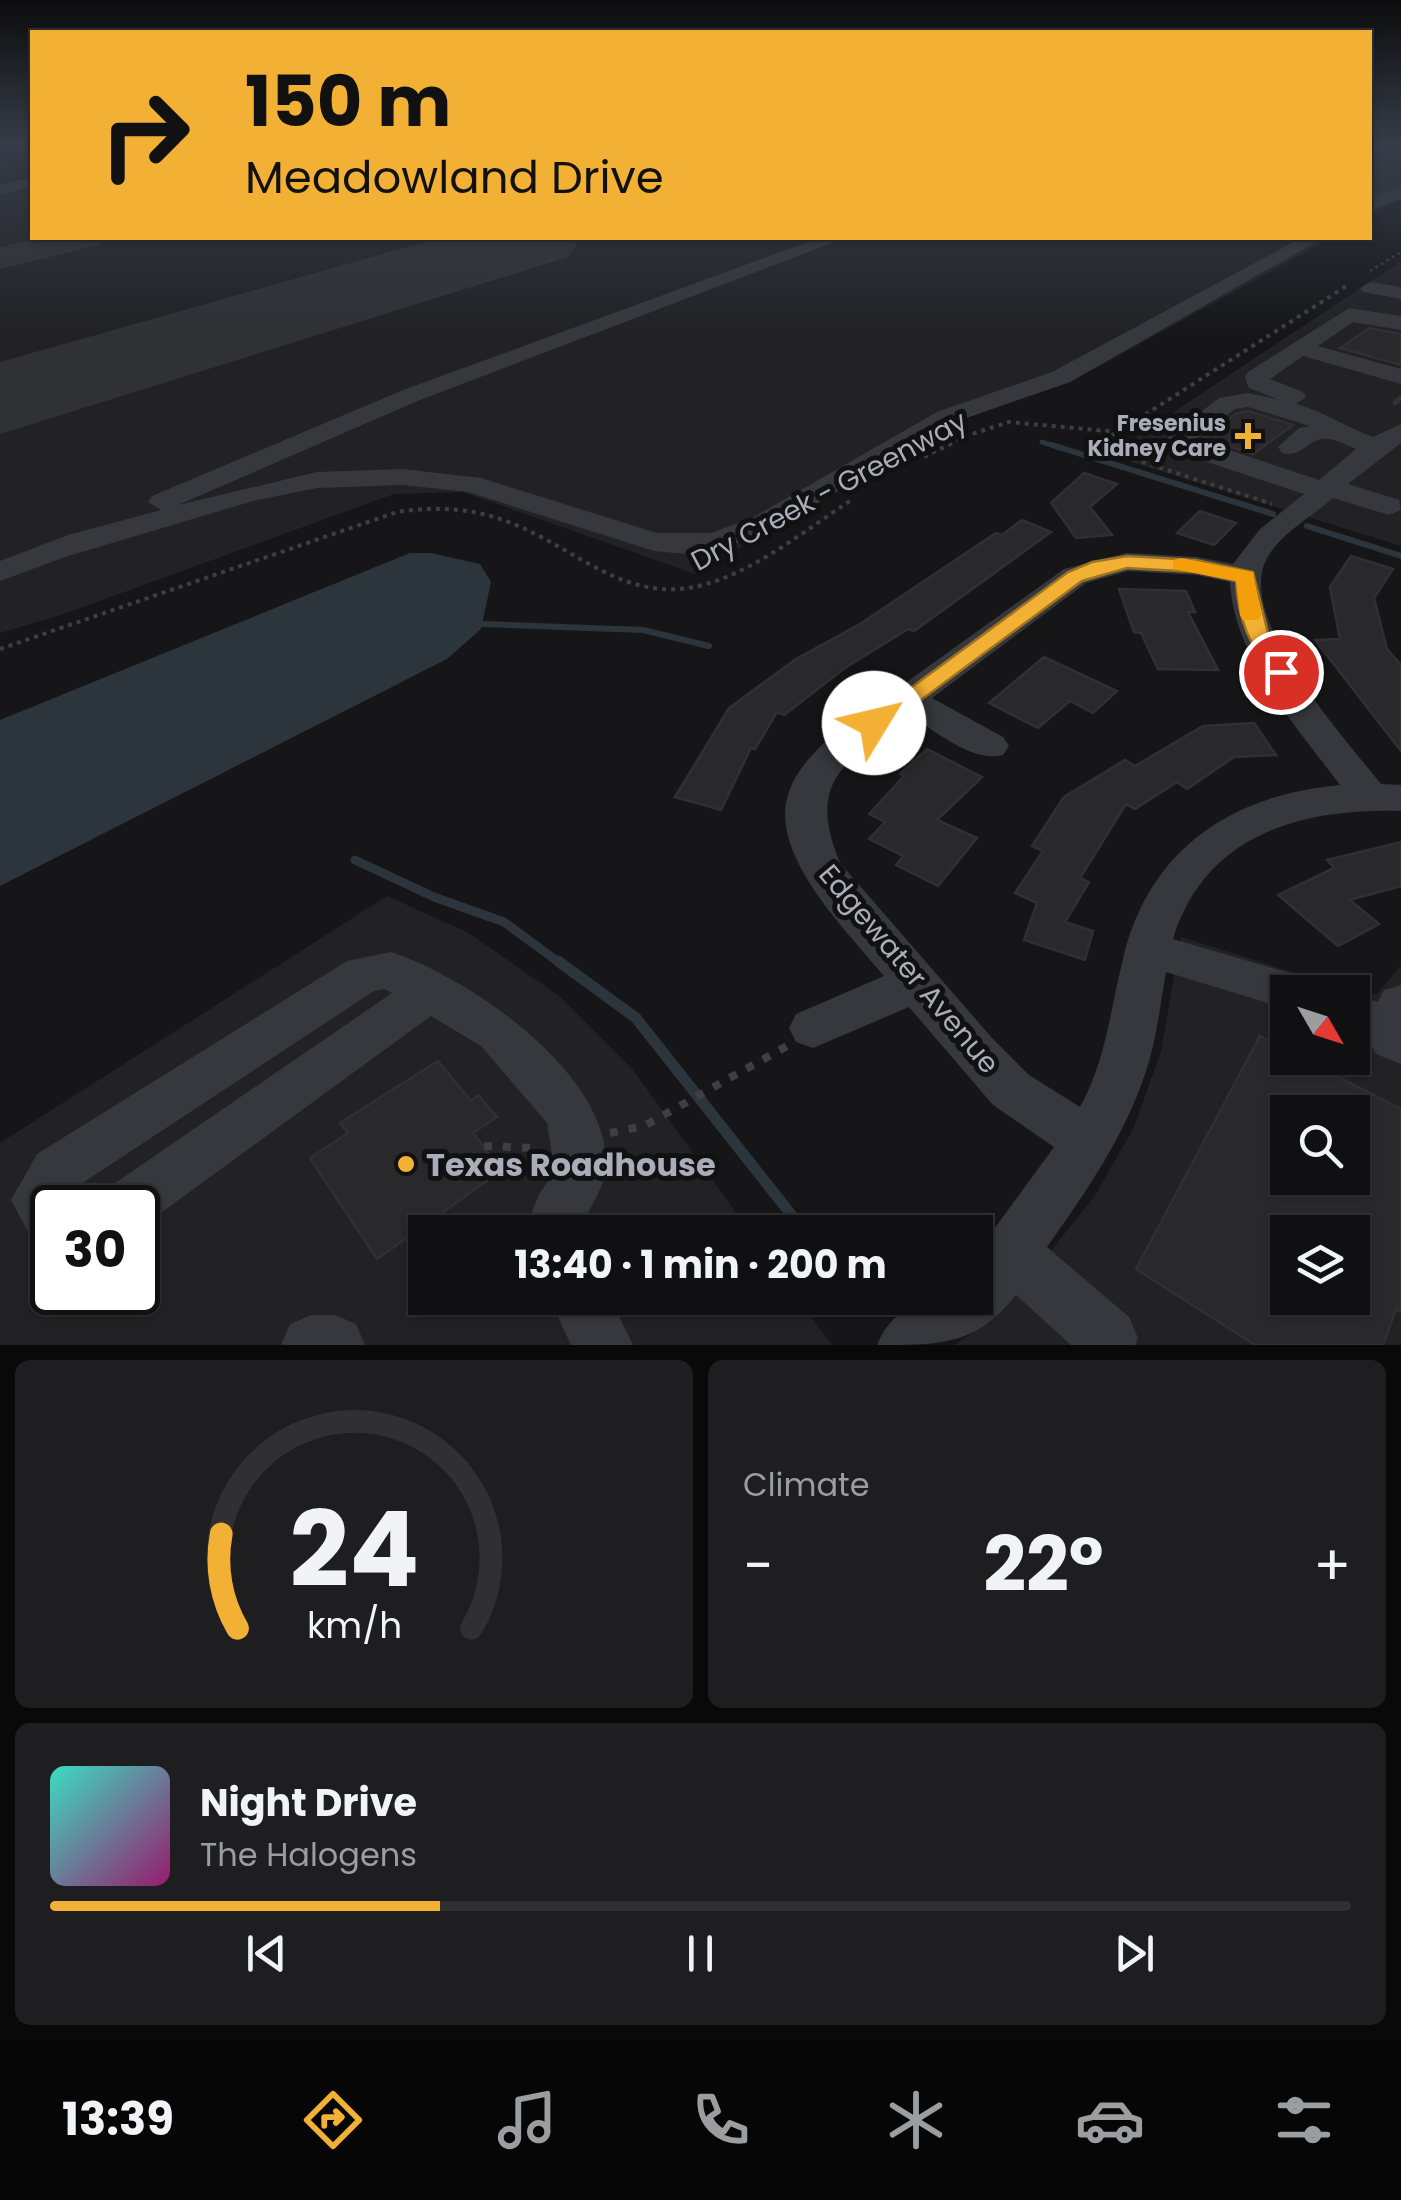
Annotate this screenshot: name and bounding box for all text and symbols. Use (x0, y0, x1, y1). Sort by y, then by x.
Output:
text: 150 m (245, 52, 451, 151)
icon: right (80, 70, 210, 200)
text: Meadowland Drive (245, 146, 664, 209)
street label: Dry Creek - Greenway (684, 401, 974, 580)
place label: Fresenius Kidney Care (1088, 408, 1226, 464)
marker: Fresenius Kidney Care (1235, 423, 1261, 449)
pin (1239, 630, 1324, 715)
icon: arrive (1254, 645, 1309, 700)
position arrow (822, 671, 926, 775)
street label: Edgewater Avenue (810, 856, 1008, 1082)
north arrow (1270, 975, 1370, 1075)
map controls (1270, 975, 1370, 1315)
button: search (1270, 1095, 1370, 1195)
place label: Texas Roadhouse (426, 1142, 716, 1187)
marker: Texas Roadhouse (395, 1153, 417, 1175)
speed limit sign: 30 (30, 1185, 160, 1315)
button: layers (1270, 1215, 1370, 1315)
text: 13:40 · 1 min · 200 m (514, 1238, 887, 1291)
text: Climate (743, 1462, 870, 1507)
text: 24 (289, 1477, 419, 1622)
text: 22° (983, 1512, 1104, 1617)
text: − (743, 1527, 773, 1604)
text: + (1313, 1527, 1351, 1604)
text: km/h (306, 1600, 402, 1651)
text: Night Drive (200, 1776, 417, 1829)
text: The Halogens (200, 1832, 417, 1877)
icon: previous (239, 1926, 294, 1981)
icon: pause (673, 1926, 728, 1981)
icon: next (1107, 1926, 1162, 1981)
icon: directions (298, 2085, 368, 2155)
icon: music (492, 2085, 562, 2155)
icon: phone (686, 2085, 756, 2155)
icon: climate (881, 2085, 951, 2155)
icon: car (1075, 2085, 1145, 2155)
icon: filters (1269, 2085, 1339, 2155)
text: 13:39 (62, 2088, 174, 2151)

